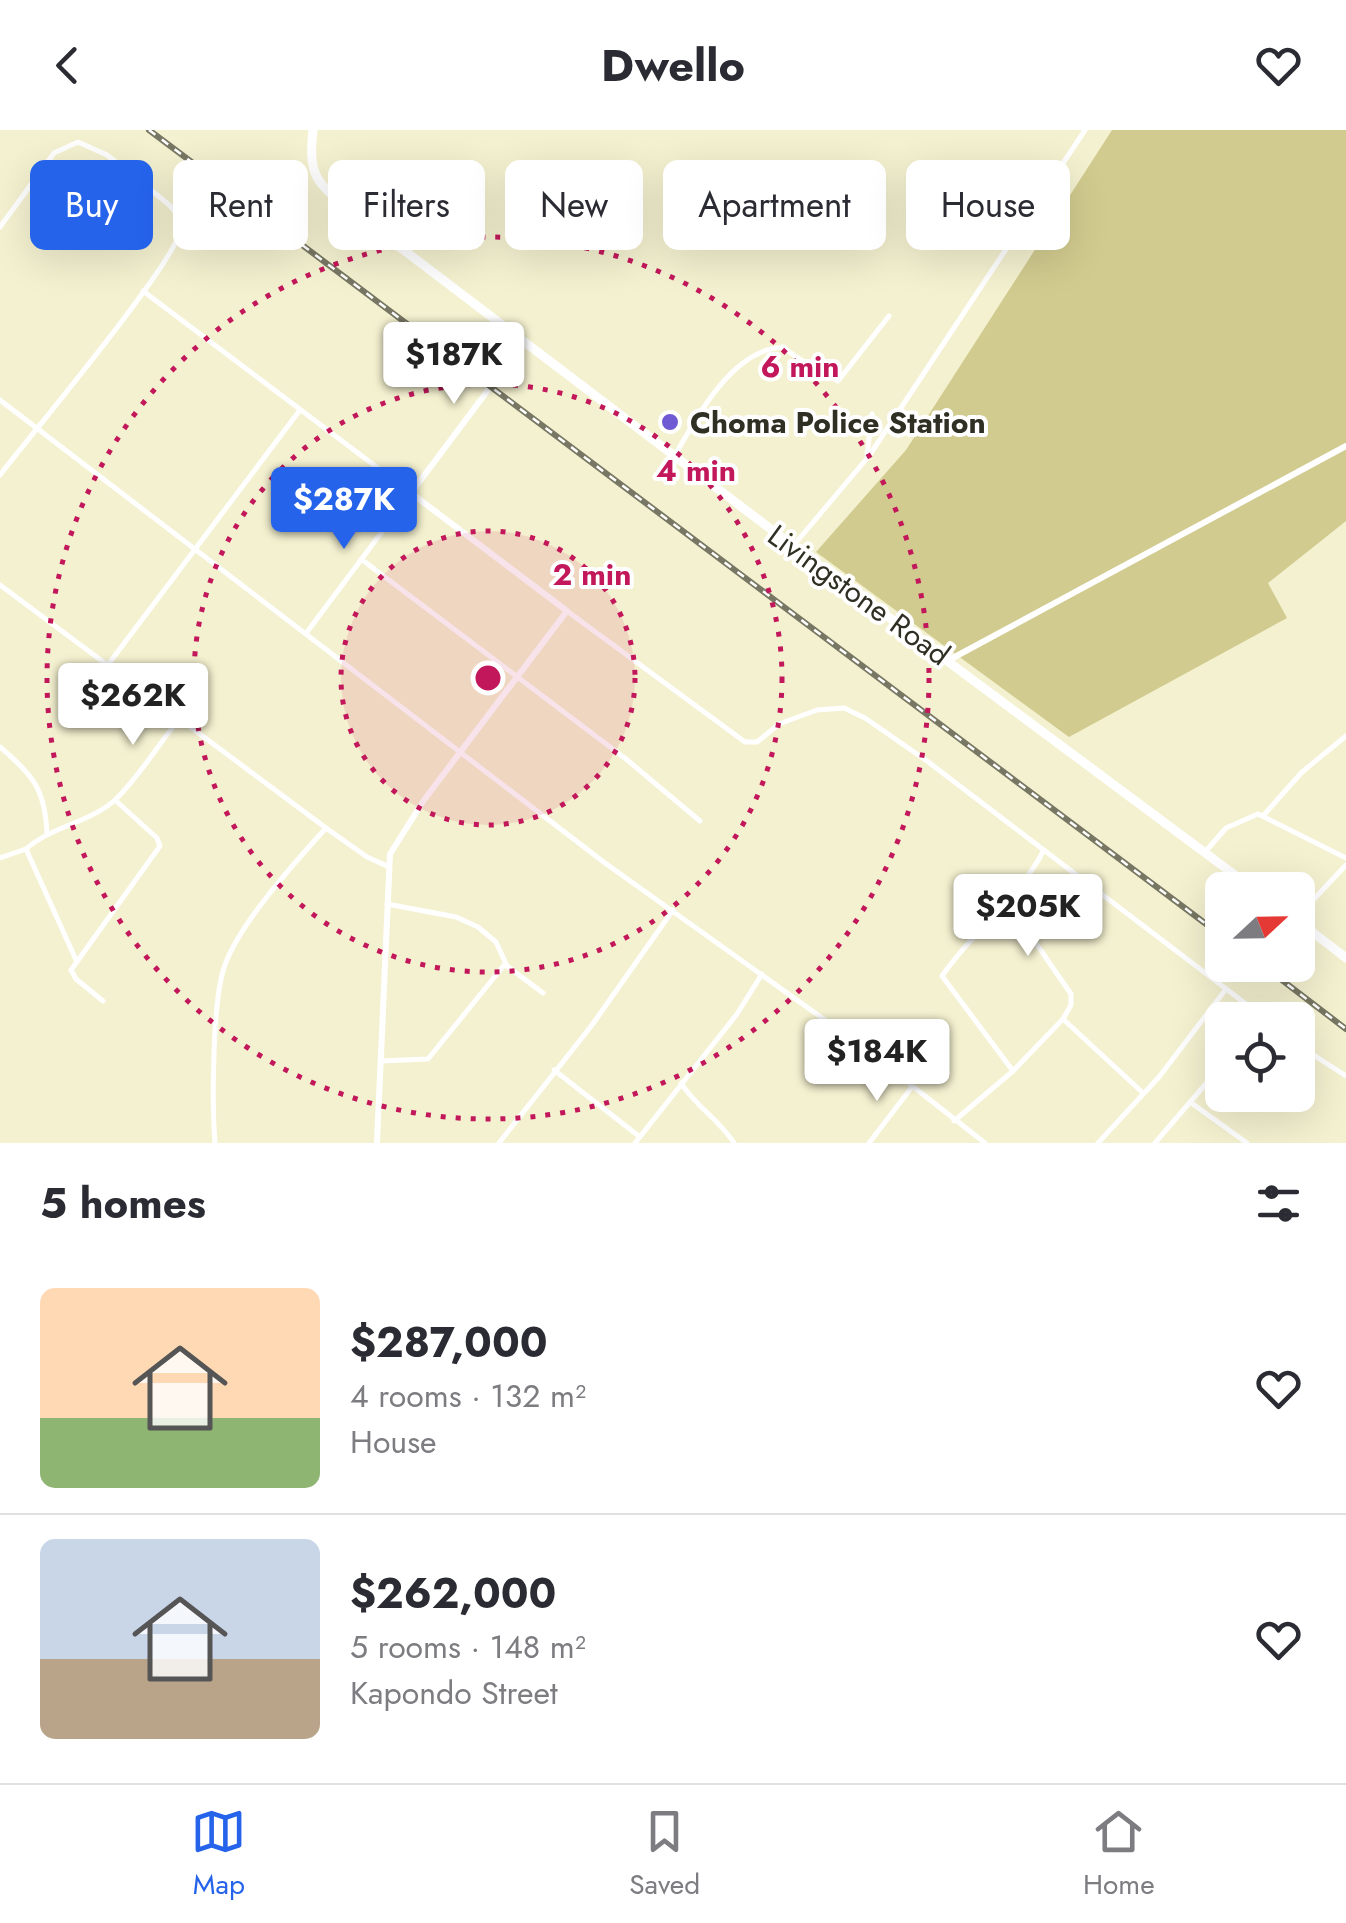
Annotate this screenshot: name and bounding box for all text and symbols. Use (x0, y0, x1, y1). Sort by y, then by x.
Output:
text: Dwello (601, 33, 745, 98)
icon: back (40, 38, 95, 93)
icon: heart (1251, 38, 1306, 93)
chip: Buy (30, 160, 153, 250)
chip: Rent (173, 160, 308, 250)
chip: Filters (328, 160, 485, 250)
chip: New (505, 160, 643, 250)
chip: Apartment (663, 160, 886, 250)
chip: House (906, 160, 1070, 250)
pin: $187K (384, 322, 524, 407)
text: $187K (405, 331, 503, 377)
text: 6 min (760, 345, 840, 388)
place label: Choma Police Station (690, 401, 986, 444)
marker: Choma Police Station (659, 411, 681, 433)
text: 4 min (656, 449, 736, 492)
pin: $287K (274, 467, 414, 552)
text: $287K (293, 476, 395, 522)
street label: Livingstone Road (759, 514, 959, 676)
text: 2 min (553, 553, 631, 596)
centre of rings (470, 660, 506, 696)
pin: $262K (63, 663, 203, 748)
text: $262K (80, 672, 186, 718)
north arrow (1205, 872, 1315, 982)
map controls (1205, 872, 1315, 1112)
pin: $205K (958, 874, 1098, 959)
text: $205K (975, 883, 1081, 929)
button: locate (1205, 1002, 1315, 1112)
pin: $184K (807, 1019, 947, 1104)
text: $184K (827, 1028, 927, 1074)
text: 5 homes (40, 1173, 206, 1234)
icon: filters (1251, 1176, 1306, 1231)
text: $287,000 (350, 1312, 548, 1373)
icon: home (120, 1328, 240, 1448)
icon: heart (1251, 1361, 1306, 1416)
text: 4 rooms · 132 m² (350, 1373, 586, 1419)
text: House (350, 1419, 437, 1465)
text: $262,000 (350, 1563, 556, 1624)
icon: home (120, 1579, 240, 1699)
icon: heart (1251, 1612, 1306, 1667)
text: 5 rooms · 148 m² (350, 1624, 586, 1670)
text: Kapondo Street (350, 1670, 558, 1716)
tab: Map (191, 1804, 246, 1905)
tab: Saved (629, 1804, 700, 1905)
tab: Home (1083, 1804, 1155, 1905)

